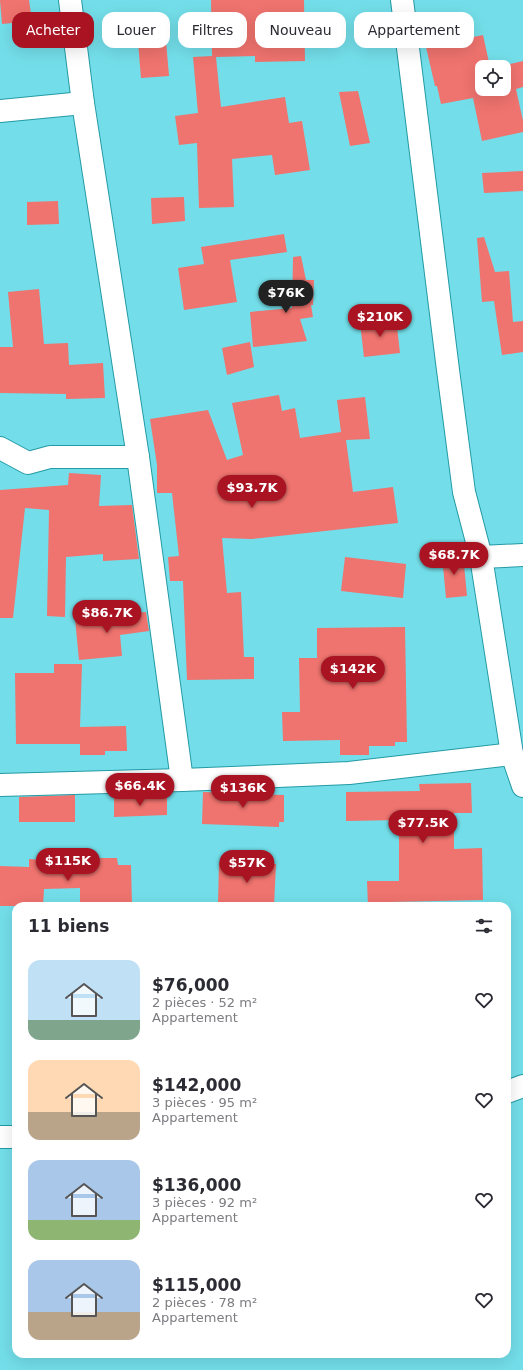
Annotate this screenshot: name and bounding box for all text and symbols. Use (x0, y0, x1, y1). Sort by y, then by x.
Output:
chip: Acheter (12, 12, 94, 48)
chip: Louer (102, 12, 170, 48)
chip: Filtres (178, 12, 247, 48)
chip: Nouveau (255, 12, 346, 48)
chip: Appartement (354, 12, 474, 48)
map controls (475, 60, 511, 96)
button: locate (475, 60, 511, 96)
pin: $76K (262, 280, 310, 314)
text: $76K (267, 285, 305, 300)
pin: $210K (352, 304, 408, 338)
text: $210K (357, 309, 403, 324)
pin: $93.7K (219, 475, 285, 509)
text: $93.7K (226, 480, 278, 495)
pin: $68.7K (421, 542, 487, 576)
text: $68.7K (428, 547, 480, 562)
pin: $86.7K (74, 600, 140, 634)
text: $86.7K (81, 605, 133, 620)
pin: $142K (325, 656, 381, 690)
text: $142K (330, 661, 376, 676)
pin: $66.4K (107, 773, 173, 807)
pin: $136K (215, 775, 271, 809)
text: $66.4K (114, 778, 166, 793)
text: $136K (220, 780, 266, 795)
pin: $77.5K (390, 810, 456, 844)
text: $77.5K (397, 815, 449, 830)
pin: $115K (40, 848, 96, 882)
pin: $57K (223, 850, 271, 884)
text: $115K (45, 853, 91, 868)
text: $57K (228, 855, 266, 870)
icon: filters (473, 915, 495, 937)
text: 11 biens (28, 916, 109, 936)
text: $76,000 (152, 975, 229, 995)
icon: home (60, 976, 108, 1024)
icon: heart (473, 989, 495, 1011)
text: 2 pièces · 52 m² (152, 995, 257, 1010)
text: Appartement (152, 1010, 238, 1025)
text: $142,000 (152, 1075, 241, 1095)
icon: home (60, 1076, 108, 1124)
icon: heart (473, 1089, 495, 1111)
text: 3 pièces · 95 m² (152, 1095, 257, 1110)
text: Appartement (152, 1110, 238, 1125)
text: $136,000 (152, 1175, 241, 1195)
icon: home (60, 1176, 108, 1224)
icon: heart (473, 1189, 495, 1211)
text: 3 pièces · 92 m² (152, 1195, 257, 1210)
text: Appartement (152, 1210, 238, 1225)
text: $115,000 (152, 1275, 241, 1295)
icon: home (60, 1276, 108, 1324)
icon: heart (473, 1289, 495, 1311)
text: 2 pièces · 78 m² (152, 1295, 257, 1310)
text: Appartement (152, 1310, 238, 1325)

